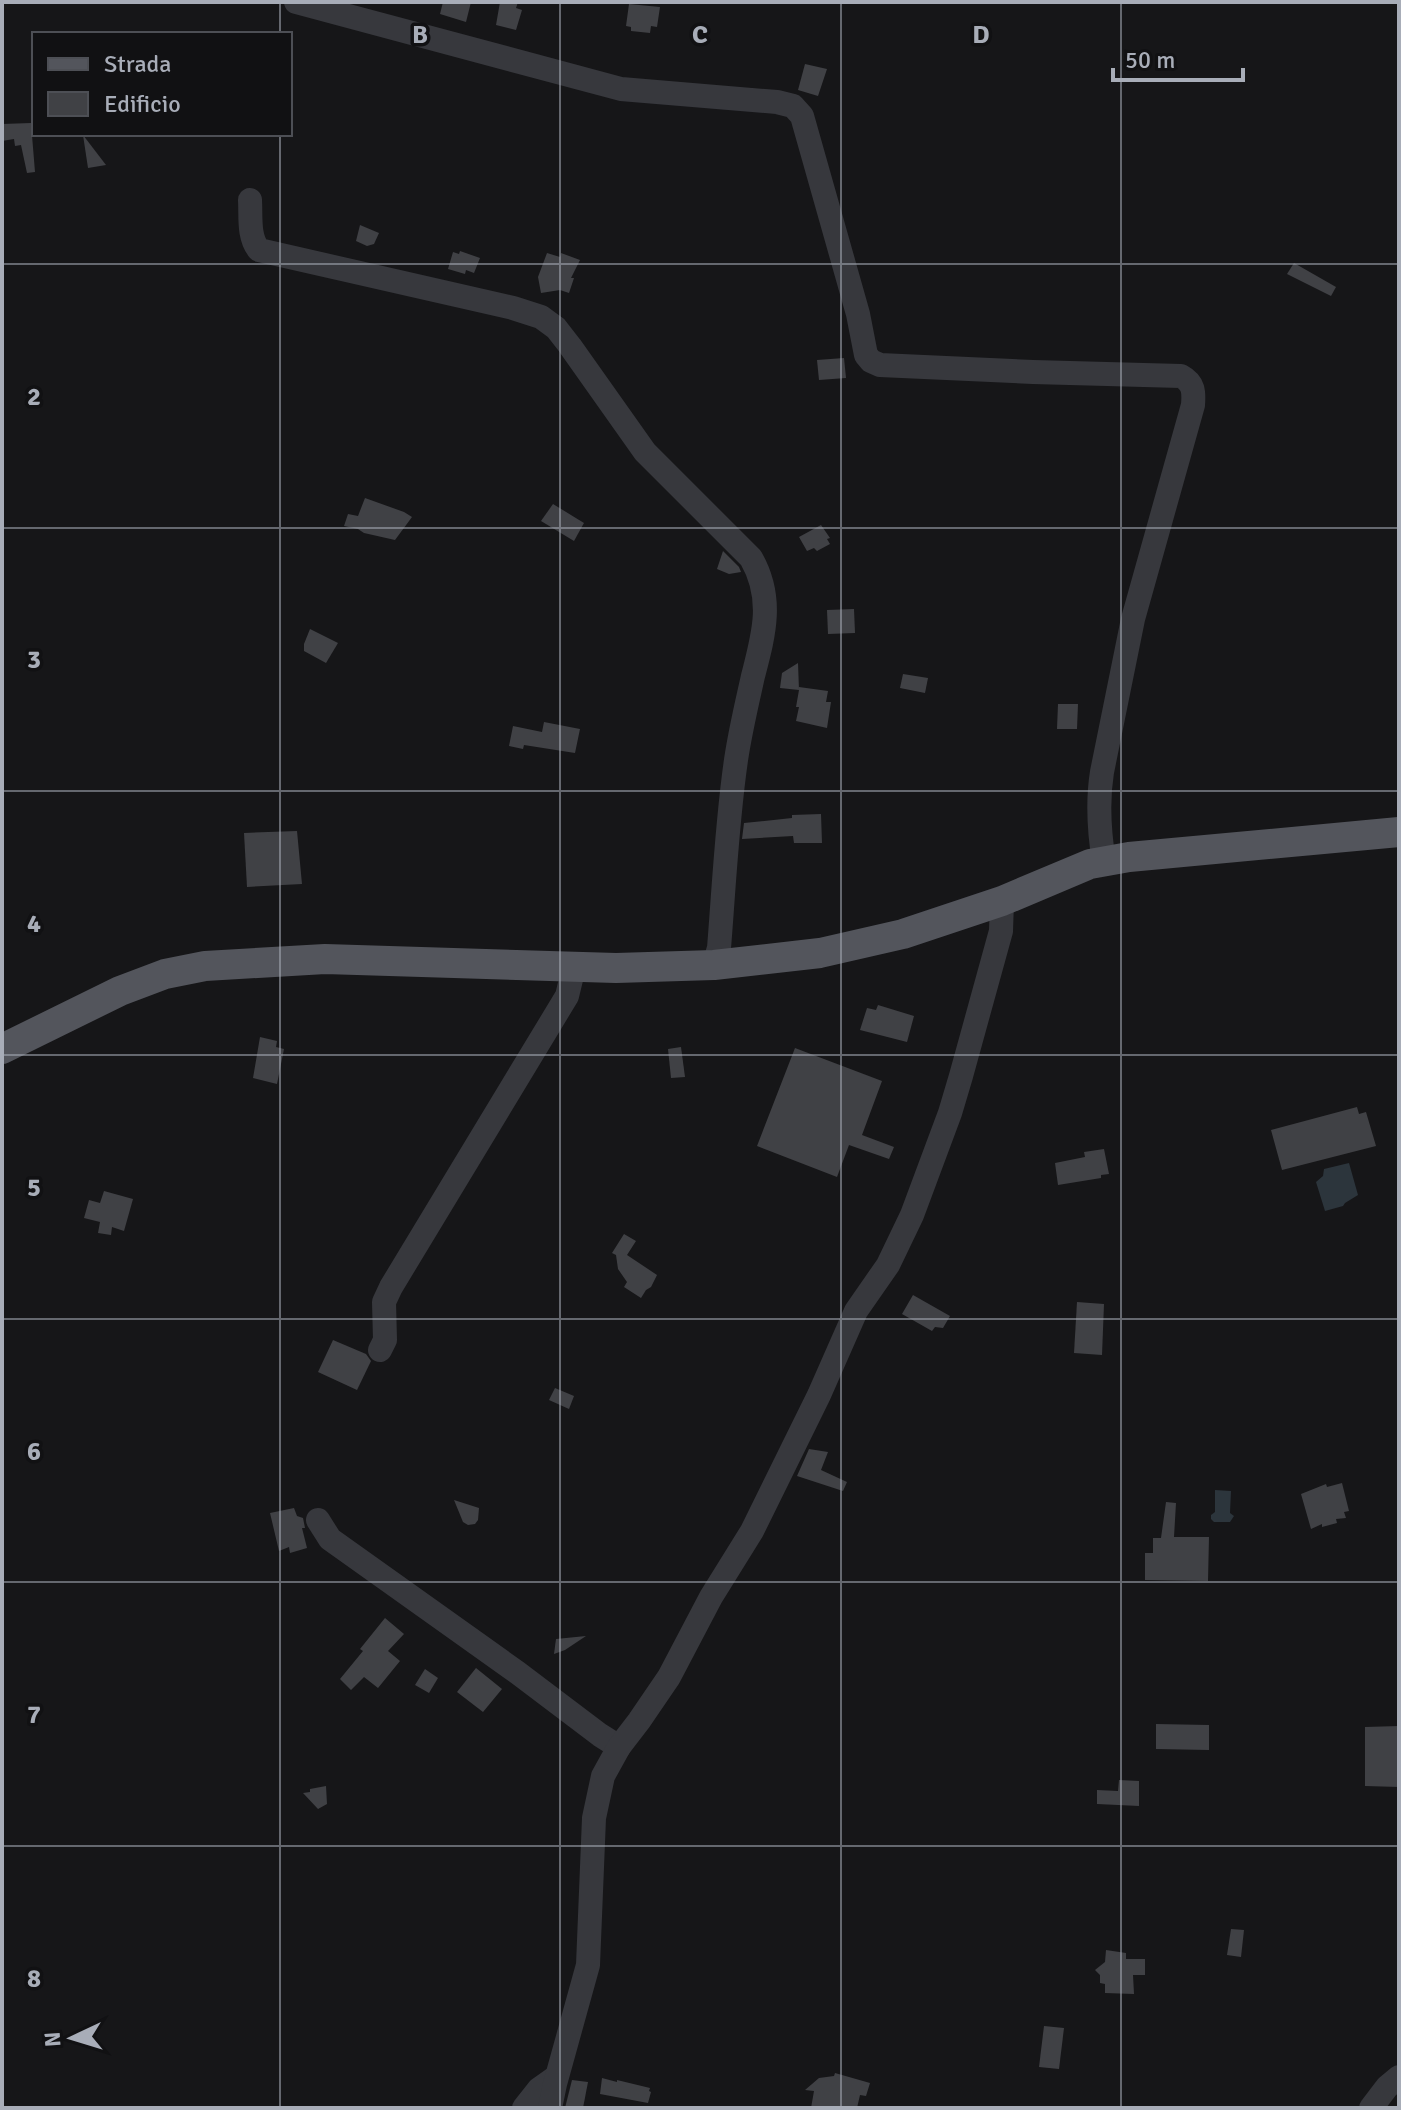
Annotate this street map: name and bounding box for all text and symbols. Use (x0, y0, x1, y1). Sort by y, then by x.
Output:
text: B (412, 19, 428, 51)
text: C (692, 19, 708, 51)
text: D (972, 19, 990, 51)
legend (32, 32, 292, 136)
scale bar (1113, 32, 1243, 82)
text: 50 m (1125, 45, 1175, 75)
text: Strada (104, 49, 171, 79)
text: Edificio (104, 89, 181, 119)
text: 2 (27, 381, 41, 413)
text: 3 (27, 644, 41, 676)
text: 4 (27, 908, 41, 940)
text: 5 (27, 1172, 41, 1204)
text: 6 (27, 1436, 41, 1468)
text: 7 (27, 1699, 41, 1731)
text: 8 (27, 1963, 41, 1995)
north arrow (32, 1998, 112, 2078)
text: N (39, 2031, 67, 2048)

